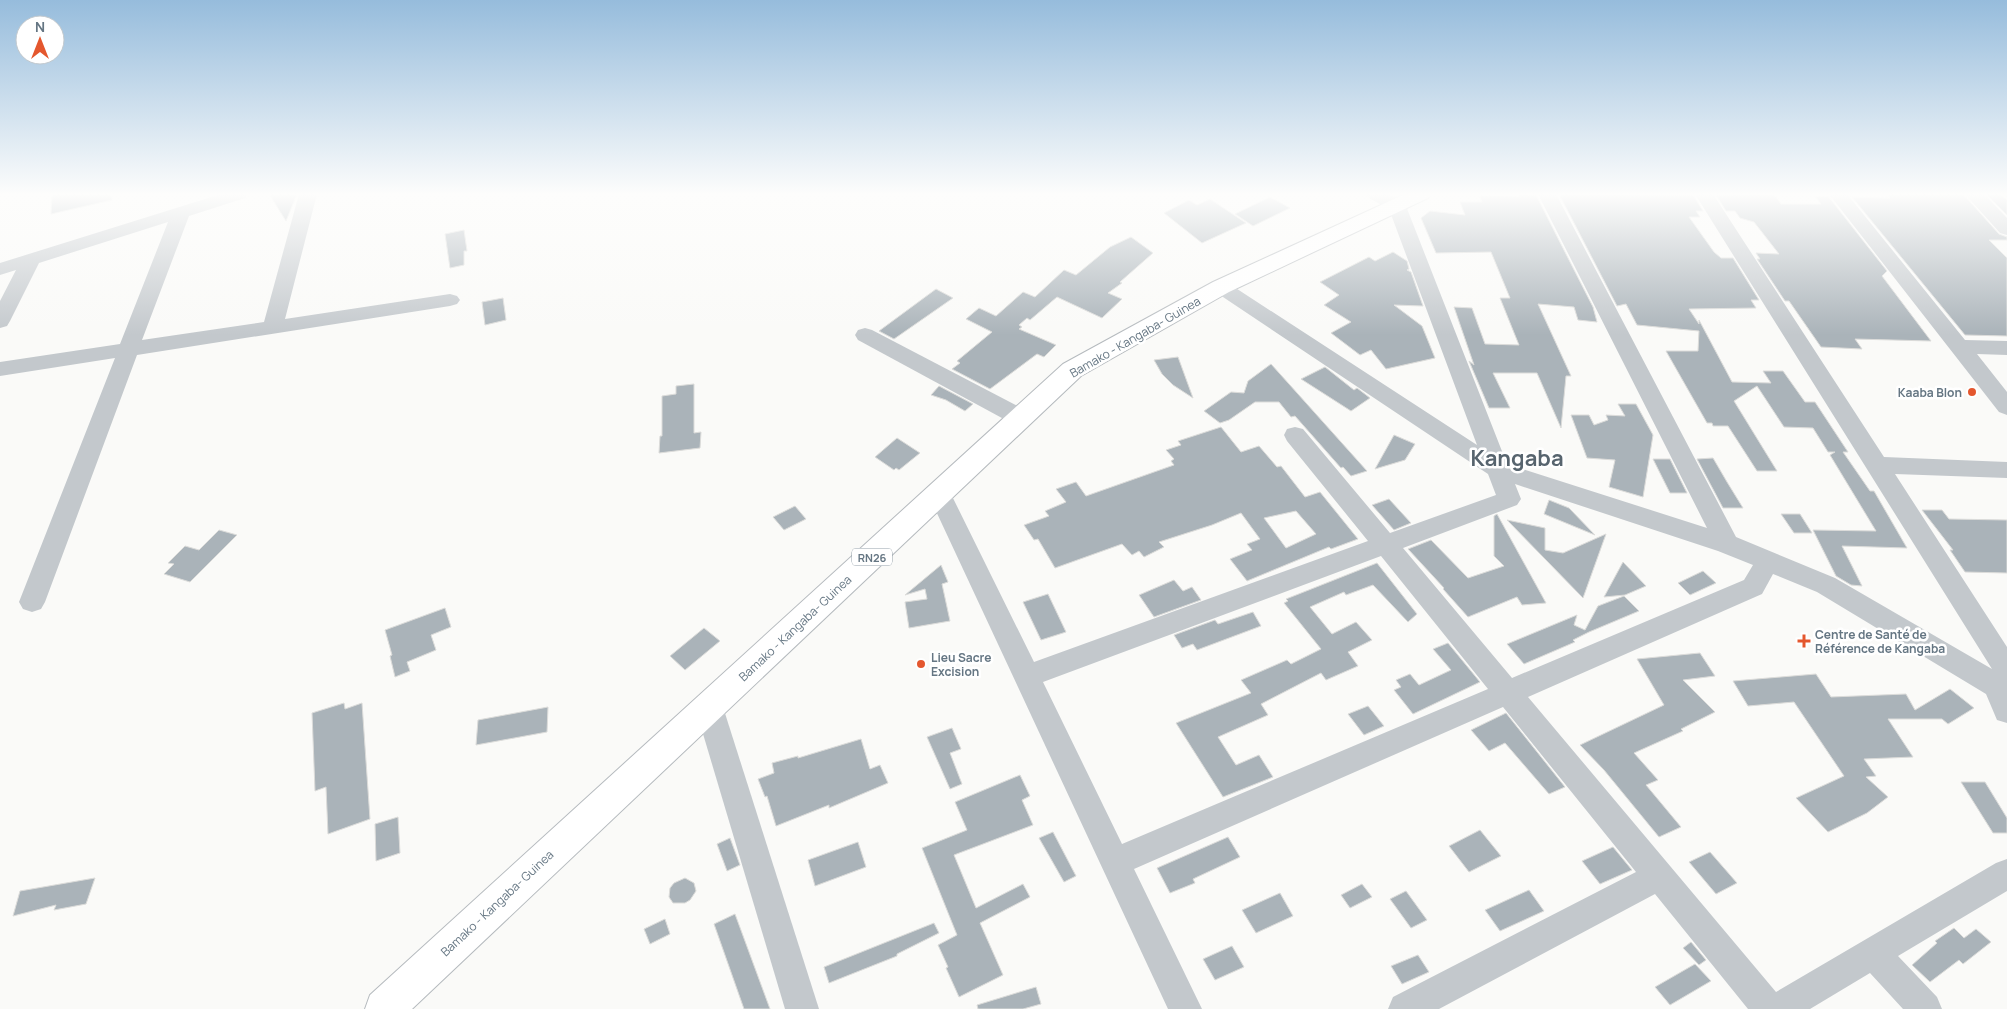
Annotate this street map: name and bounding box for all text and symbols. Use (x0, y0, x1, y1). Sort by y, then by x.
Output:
north arrow (15, 15, 65, 65)
text: N (35, 17, 45, 36)
street label: Bamako - Kangaba- Guinea (1066, 292, 1204, 382)
place label: Kaaba Blon (1898, 384, 1962, 401)
marker: Kaaba Blon (1966, 386, 1978, 398)
district label: Kangaba (1470, 443, 1564, 473)
road number: RN26 (852, 548, 892, 566)
street label: Bamako - Kangaba- Guinea (735, 571, 855, 685)
place label: Centre de Santé de Référence de Kangaba (1815, 626, 1945, 657)
marker: Centre de Santé de Référence de Kangaba (1797, 634, 1811, 648)
place label: Lieu Sacre Excision (931, 649, 992, 680)
marker: Lieu Sacre Excision (915, 658, 927, 670)
street label: Bamako - Kangaba- Guinea (437, 846, 557, 960)

